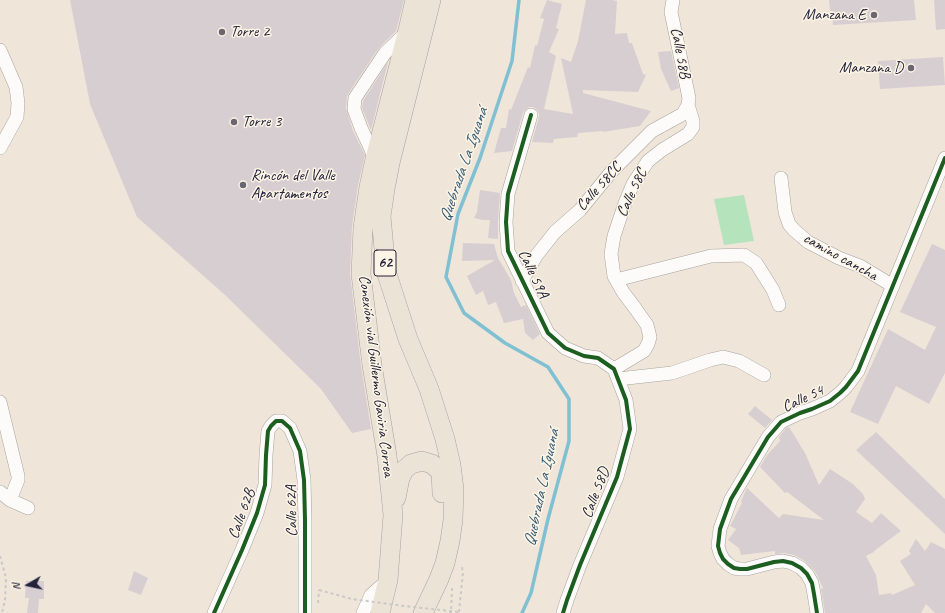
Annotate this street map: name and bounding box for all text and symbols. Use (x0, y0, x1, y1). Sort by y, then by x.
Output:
place label: Manzana E (803, 5, 866, 25)
marker: Manzana E (869, 10, 879, 20)
place label: Torre 2 (230, 22, 269, 42)
street label: Calle 58B (666, 26, 694, 80)
marker: Torre 2 (217, 27, 227, 37)
place label: Manzana D (839, 58, 903, 78)
marker: Manzana D (906, 63, 916, 73)
water label: Quebrada La Iguaná (435, 106, 493, 224)
place label: Torre 3 (242, 112, 281, 132)
marker: Torre 3 (229, 117, 239, 127)
street label: Calle 58CC (572, 159, 626, 215)
place label: Rincón del Valle Apartamentos (251, 166, 335, 204)
street label: Calle 58C (613, 166, 651, 220)
marker: Rincón del Valle Apartamentos (238, 180, 248, 190)
street label: camino cancha (800, 229, 880, 285)
street label: Calle 59A (513, 247, 553, 301)
road number: 62 (374, 250, 396, 276)
street label: Conexión vial Guillermo Gaviria Correa (354, 274, 398, 478)
street label: Calle 54 (779, 381, 827, 417)
water label: Quebrada La Iguaná (520, 428, 564, 548)
street label: Calle 58D (578, 465, 614, 521)
street label: Calle 62A (282, 485, 302, 537)
street label: Calle 62B (224, 486, 260, 542)
north arrow (8, 565, 48, 605)
text: N (9, 582, 24, 591)

